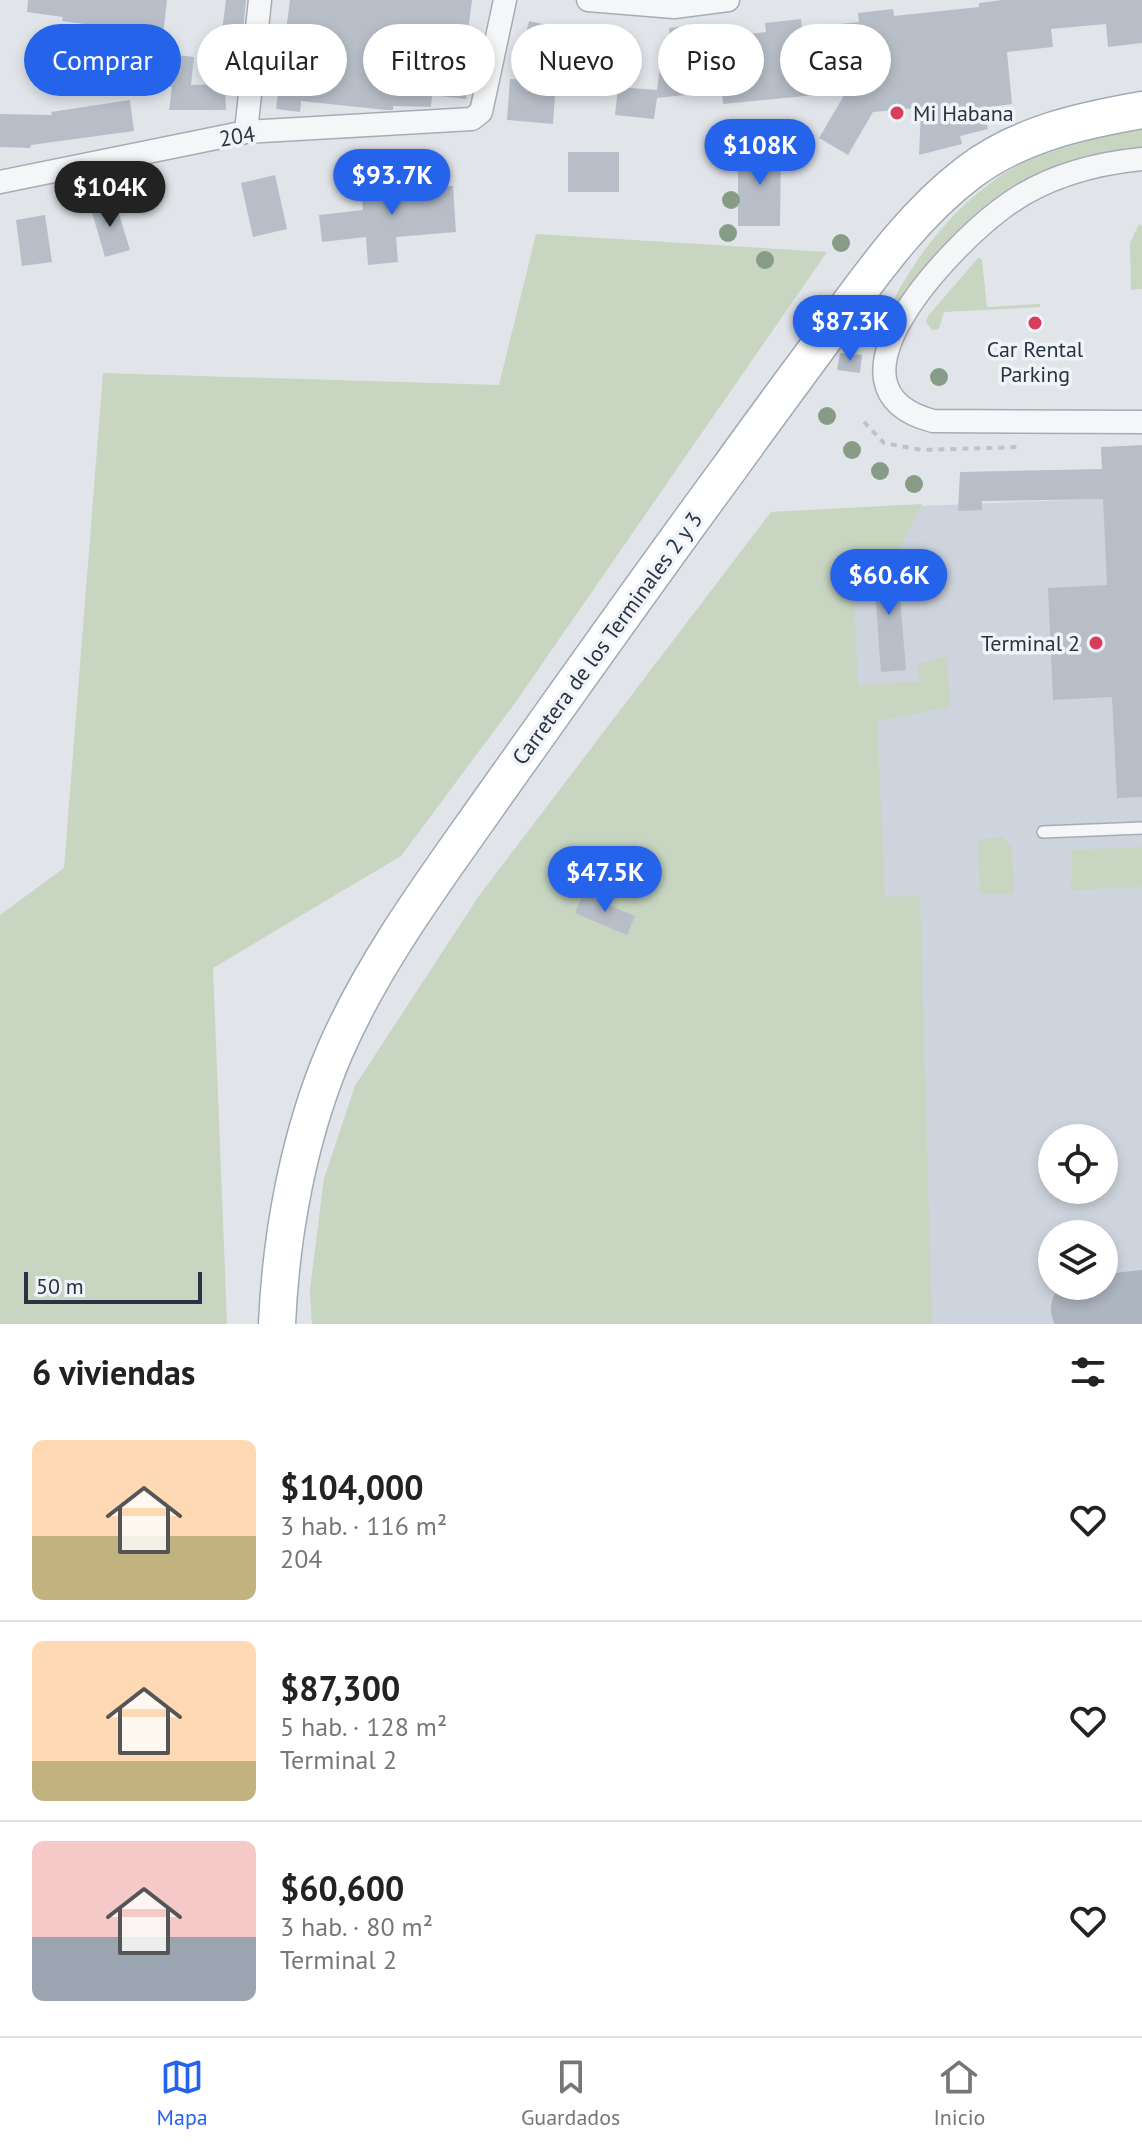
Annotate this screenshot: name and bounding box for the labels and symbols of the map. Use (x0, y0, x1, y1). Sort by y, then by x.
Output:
place label: Mi Habana (913, 99, 1014, 127)
marker: Mi Habana (888, 104, 906, 122)
street label: 204 (217, 119, 257, 153)
pin: $108K (704, 119, 816, 187)
pin: $93.7K (327, 149, 457, 217)
pin: $104K (54, 161, 166, 229)
pin: $87.3K (785, 295, 915, 363)
marker: Car Rental Parking (1026, 314, 1044, 332)
place label: Car Rental Parking (987, 335, 1084, 388)
street label: Carretera de los Terminales 2 y 3 (506, 506, 708, 770)
pin: $60.6K (824, 549, 954, 617)
place label: Terminal 2 (981, 629, 1080, 657)
marker: Terminal 2 (1087, 634, 1105, 652)
pin: $47.5K (540, 846, 670, 914)
scale bar (24, 1268, 202, 1304)

